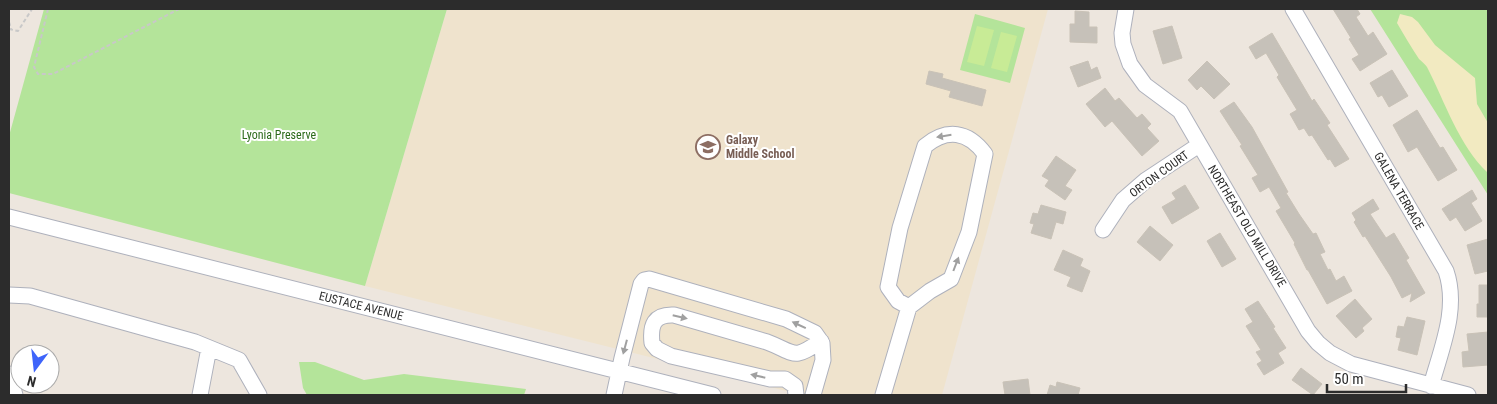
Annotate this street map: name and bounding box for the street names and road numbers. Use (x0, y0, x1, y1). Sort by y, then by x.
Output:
street label: ORTON COURT (1127, 148, 1191, 200)
street label: GALENA TERRACE (1371, 150, 1427, 232)
street label: NORTHEAST OLD MILL DRIVE (1205, 162, 1289, 290)
street label: EUSTACE AVENUE (317, 289, 405, 323)

